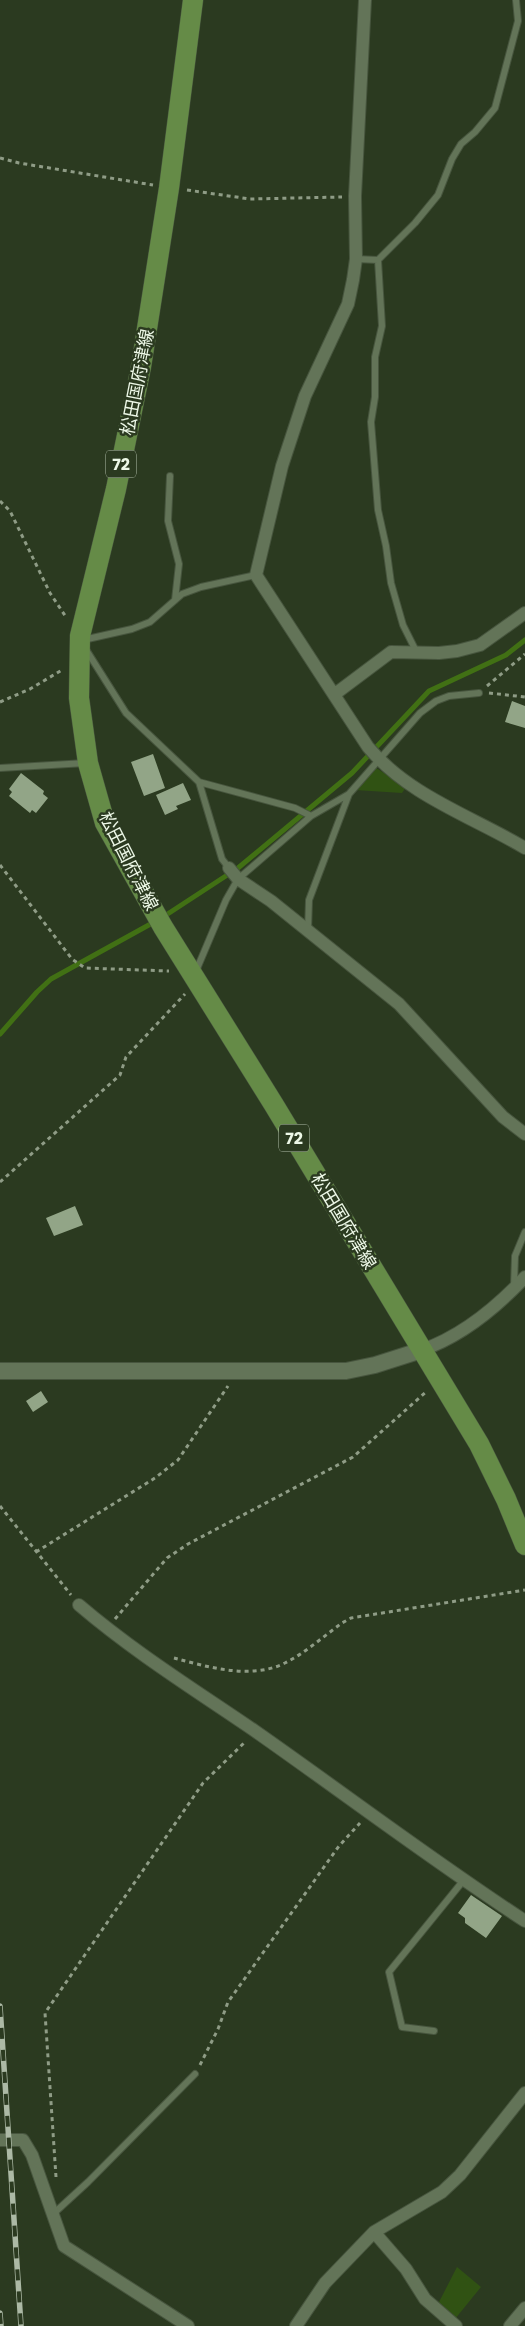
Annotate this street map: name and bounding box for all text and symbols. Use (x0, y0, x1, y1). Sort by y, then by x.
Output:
street label: 松田国府津線 (114, 327, 160, 437)
road number: 72 (106, 450, 136, 478)
street label: 松田国府津線 (93, 807, 165, 915)
road number: 72 (279, 1124, 309, 1152)
street label: 松田国府津線 (305, 1168, 383, 1274)

